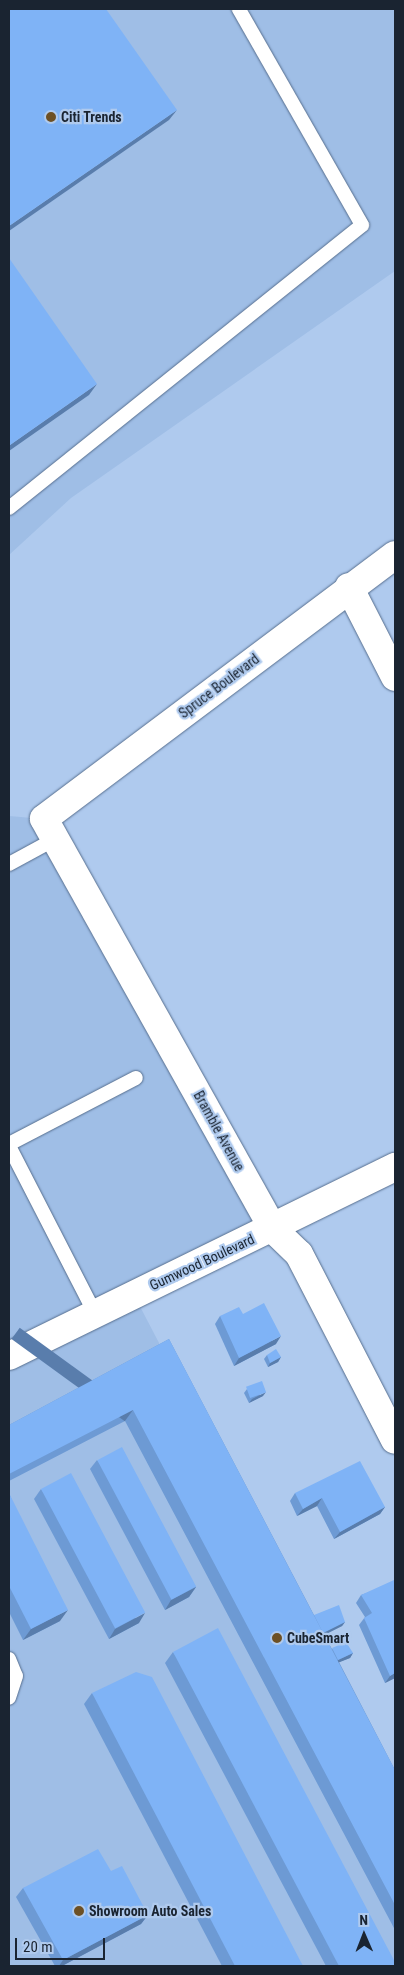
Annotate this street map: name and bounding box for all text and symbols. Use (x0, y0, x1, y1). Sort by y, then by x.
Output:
place label: Citi Trends (61, 109, 122, 125)
marker: Citi Trends (45, 111, 57, 123)
street label: Spruce Boulevard (176, 650, 262, 722)
street label: Bramble Avenue (190, 1088, 248, 1174)
street label: Gumwood Boulevard (147, 1230, 257, 1294)
place label: CubeSmart (287, 1630, 349, 1646)
marker: CubeSmart (271, 1632, 283, 1644)
place label: Showroom Auto Sales (89, 1903, 211, 1919)
marker: Showroom Auto Sales (73, 1905, 85, 1917)
north arrow (339, 1910, 389, 1960)
text: N (359, 1912, 368, 1928)
scale bar (18, 1928, 108, 1960)
text: 20 m (23, 1938, 53, 1956)

